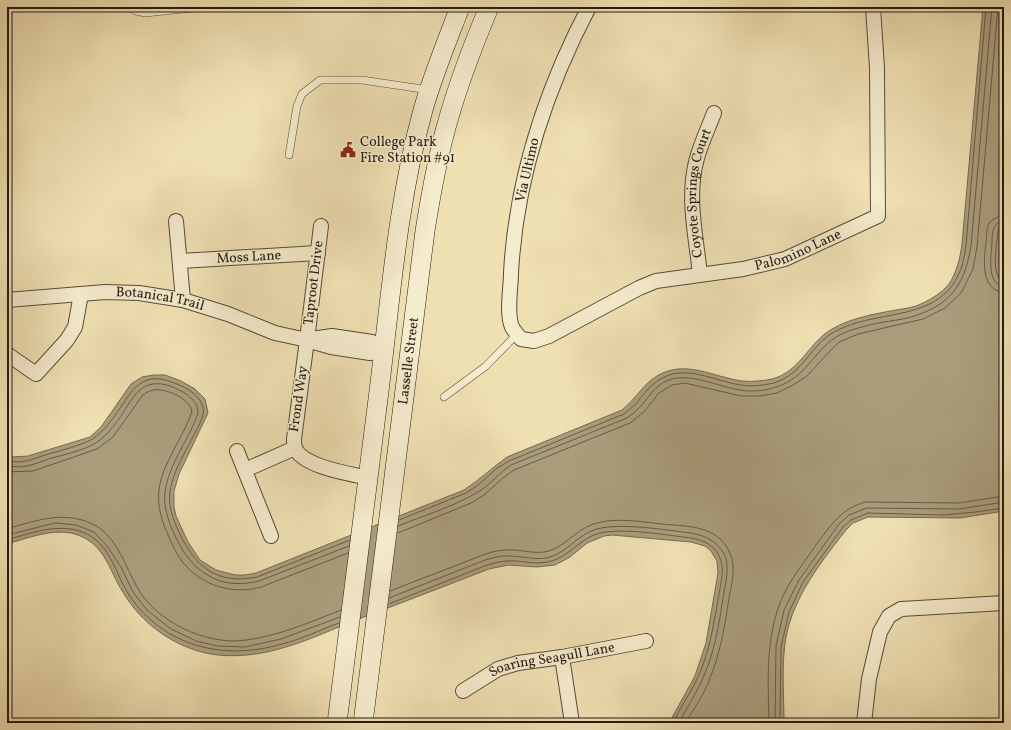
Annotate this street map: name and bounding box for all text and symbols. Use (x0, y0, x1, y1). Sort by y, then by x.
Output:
street label: Coyote Springs Court (683, 125, 716, 259)
place label: College Park Fire Station #91 (360, 133, 455, 168)
street label: Via Ultimo (511, 136, 545, 204)
public building icon: College Park Fire Station #91 (339, 141, 357, 159)
street label: Palomino Lane (753, 225, 845, 275)
street label: Taproot Drive (299, 239, 329, 326)
street label: Moss Lane (216, 246, 282, 268)
street label: Botanical Trail (116, 283, 207, 316)
street label: Lasselle Street (394, 316, 424, 406)
street label: Frond Way (285, 364, 313, 433)
street label: Soaring Seagull Lane (485, 638, 617, 682)

